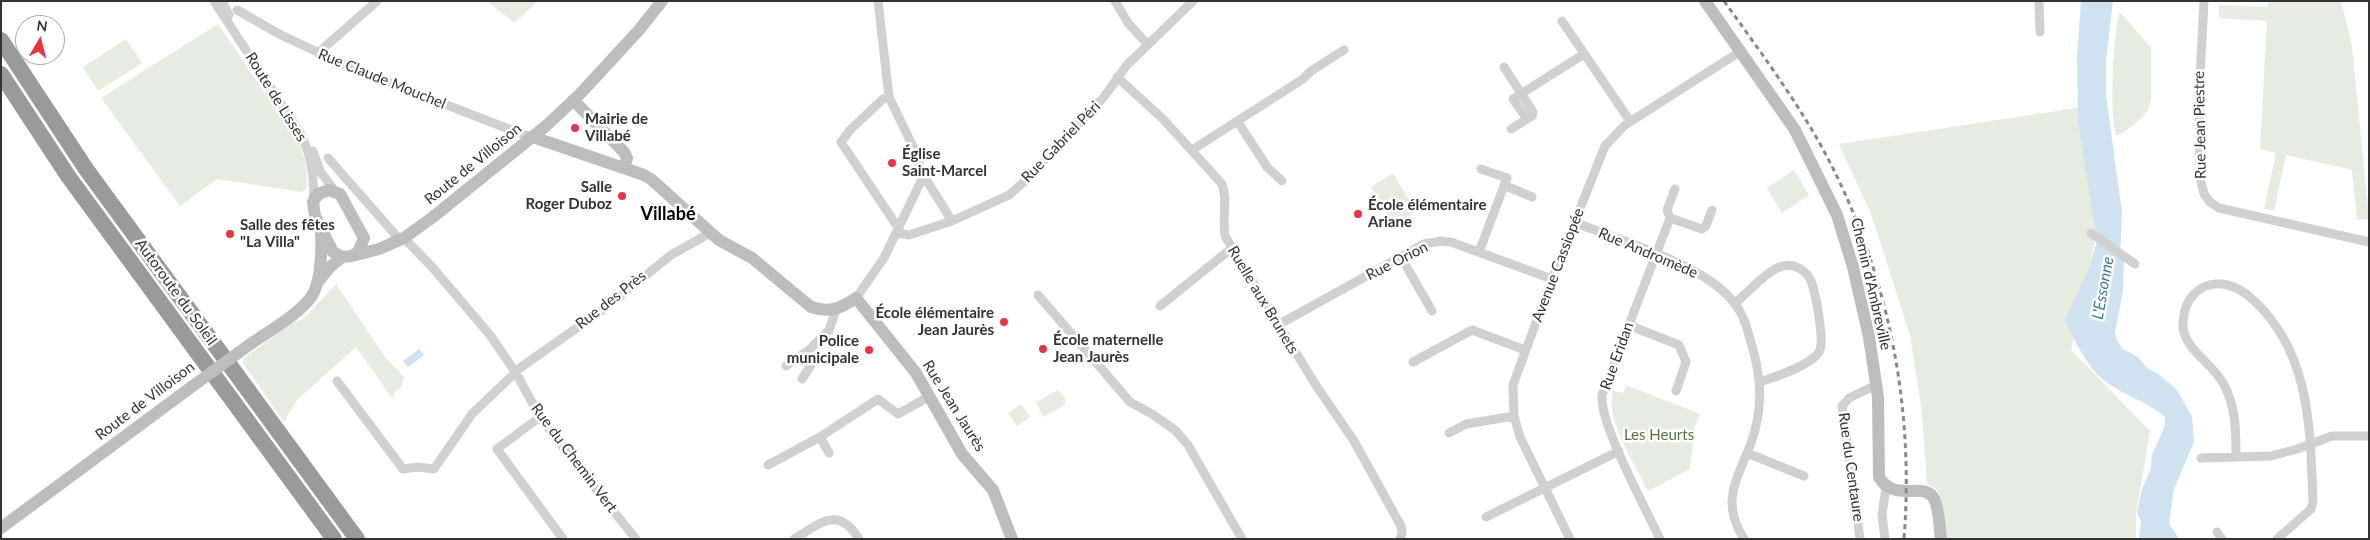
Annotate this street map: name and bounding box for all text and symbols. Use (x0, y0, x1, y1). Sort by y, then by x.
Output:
north arrow (15, 15, 65, 65)
text: N (35, 16, 49, 35)
street label: Rue Claude Mouchel (315, 45, 449, 113)
street label: Route de Lisses (241, 49, 311, 145)
street label: Rue Jean Piestre (2190, 71, 2210, 179)
street label: Rue Gabriel Péri (1018, 98, 1104, 186)
place label: Mairie de Villabé (585, 110, 648, 145)
street label: Route de Villoison (421, 119, 525, 209)
marker: Mairie de Villabé (569, 122, 581, 134)
place label: Église Saint-Marcel (902, 145, 987, 180)
marker: Église Saint-Marcel (886, 157, 898, 169)
place label: Salle Roger Duboz (526, 178, 612, 213)
marker: Salle Roger Duboz (616, 190, 628, 202)
place label: École élémentaire Ariane (1368, 196, 1486, 231)
district label: Villabé (641, 203, 695, 225)
street label: Avenue Cassiopée (1528, 206, 1588, 324)
marker: École élémentaire Ariane (1352, 208, 1364, 220)
place label: Salle des fêtes "La Villa" (240, 216, 335, 251)
street label: Chemin d'Ambreville (1847, 216, 1895, 352)
street label: Rue Andromède (1596, 224, 1700, 282)
marker: Salle des fêtes "La Villa" (224, 228, 236, 240)
street label: Autoroute du Soleil (131, 235, 221, 349)
street label: Rue Orion (1363, 238, 1431, 284)
street label: Ruelle aux Brunets (1224, 243, 1302, 357)
water label: L'Essonne (2088, 255, 2118, 321)
street label: Rue des Près (572, 267, 650, 333)
place label: École élémentaire Jean Jaurès (876, 304, 994, 339)
marker: École élémentaire Jean Jaurès (998, 316, 1010, 328)
street label: Rue Eridan (1596, 320, 1638, 392)
place label: École maternelle Jean Jaurès (1053, 331, 1164, 366)
place label: Police municipale (787, 332, 859, 367)
marker: École maternelle Jean Jaurès (1037, 343, 1049, 355)
marker: Police municipale (863, 344, 875, 356)
street label: Rue Jean Jaurès (919, 357, 989, 455)
street label: Route de Villoison (92, 358, 198, 444)
street label: Rue du Chemin Vert (527, 400, 621, 516)
street label: Rue du Centaure (1834, 411, 1868, 523)
park label: Les Heurts (1624, 426, 1694, 444)

